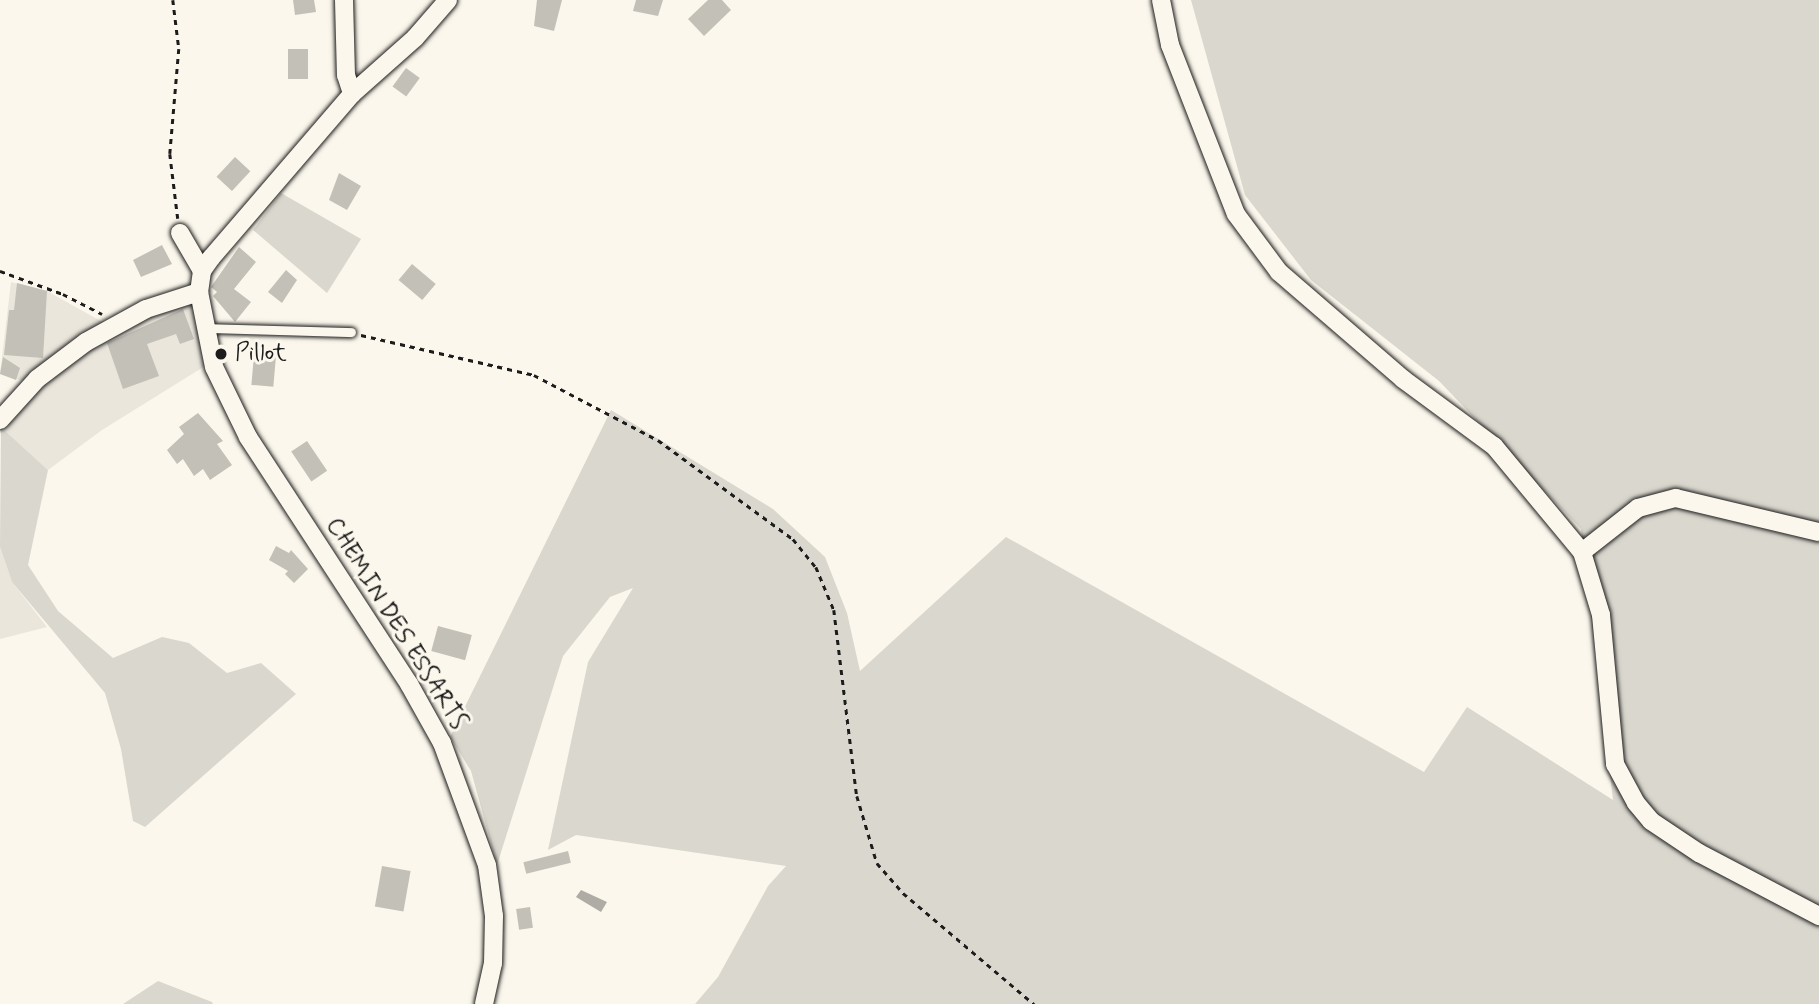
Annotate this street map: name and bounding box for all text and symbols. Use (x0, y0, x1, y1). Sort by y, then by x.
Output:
place label: Pillot (235, 340, 287, 368)
marker: Pillot (213, 346, 229, 362)
street label: CHEMIN DES ESSARTS (319, 513, 473, 735)

